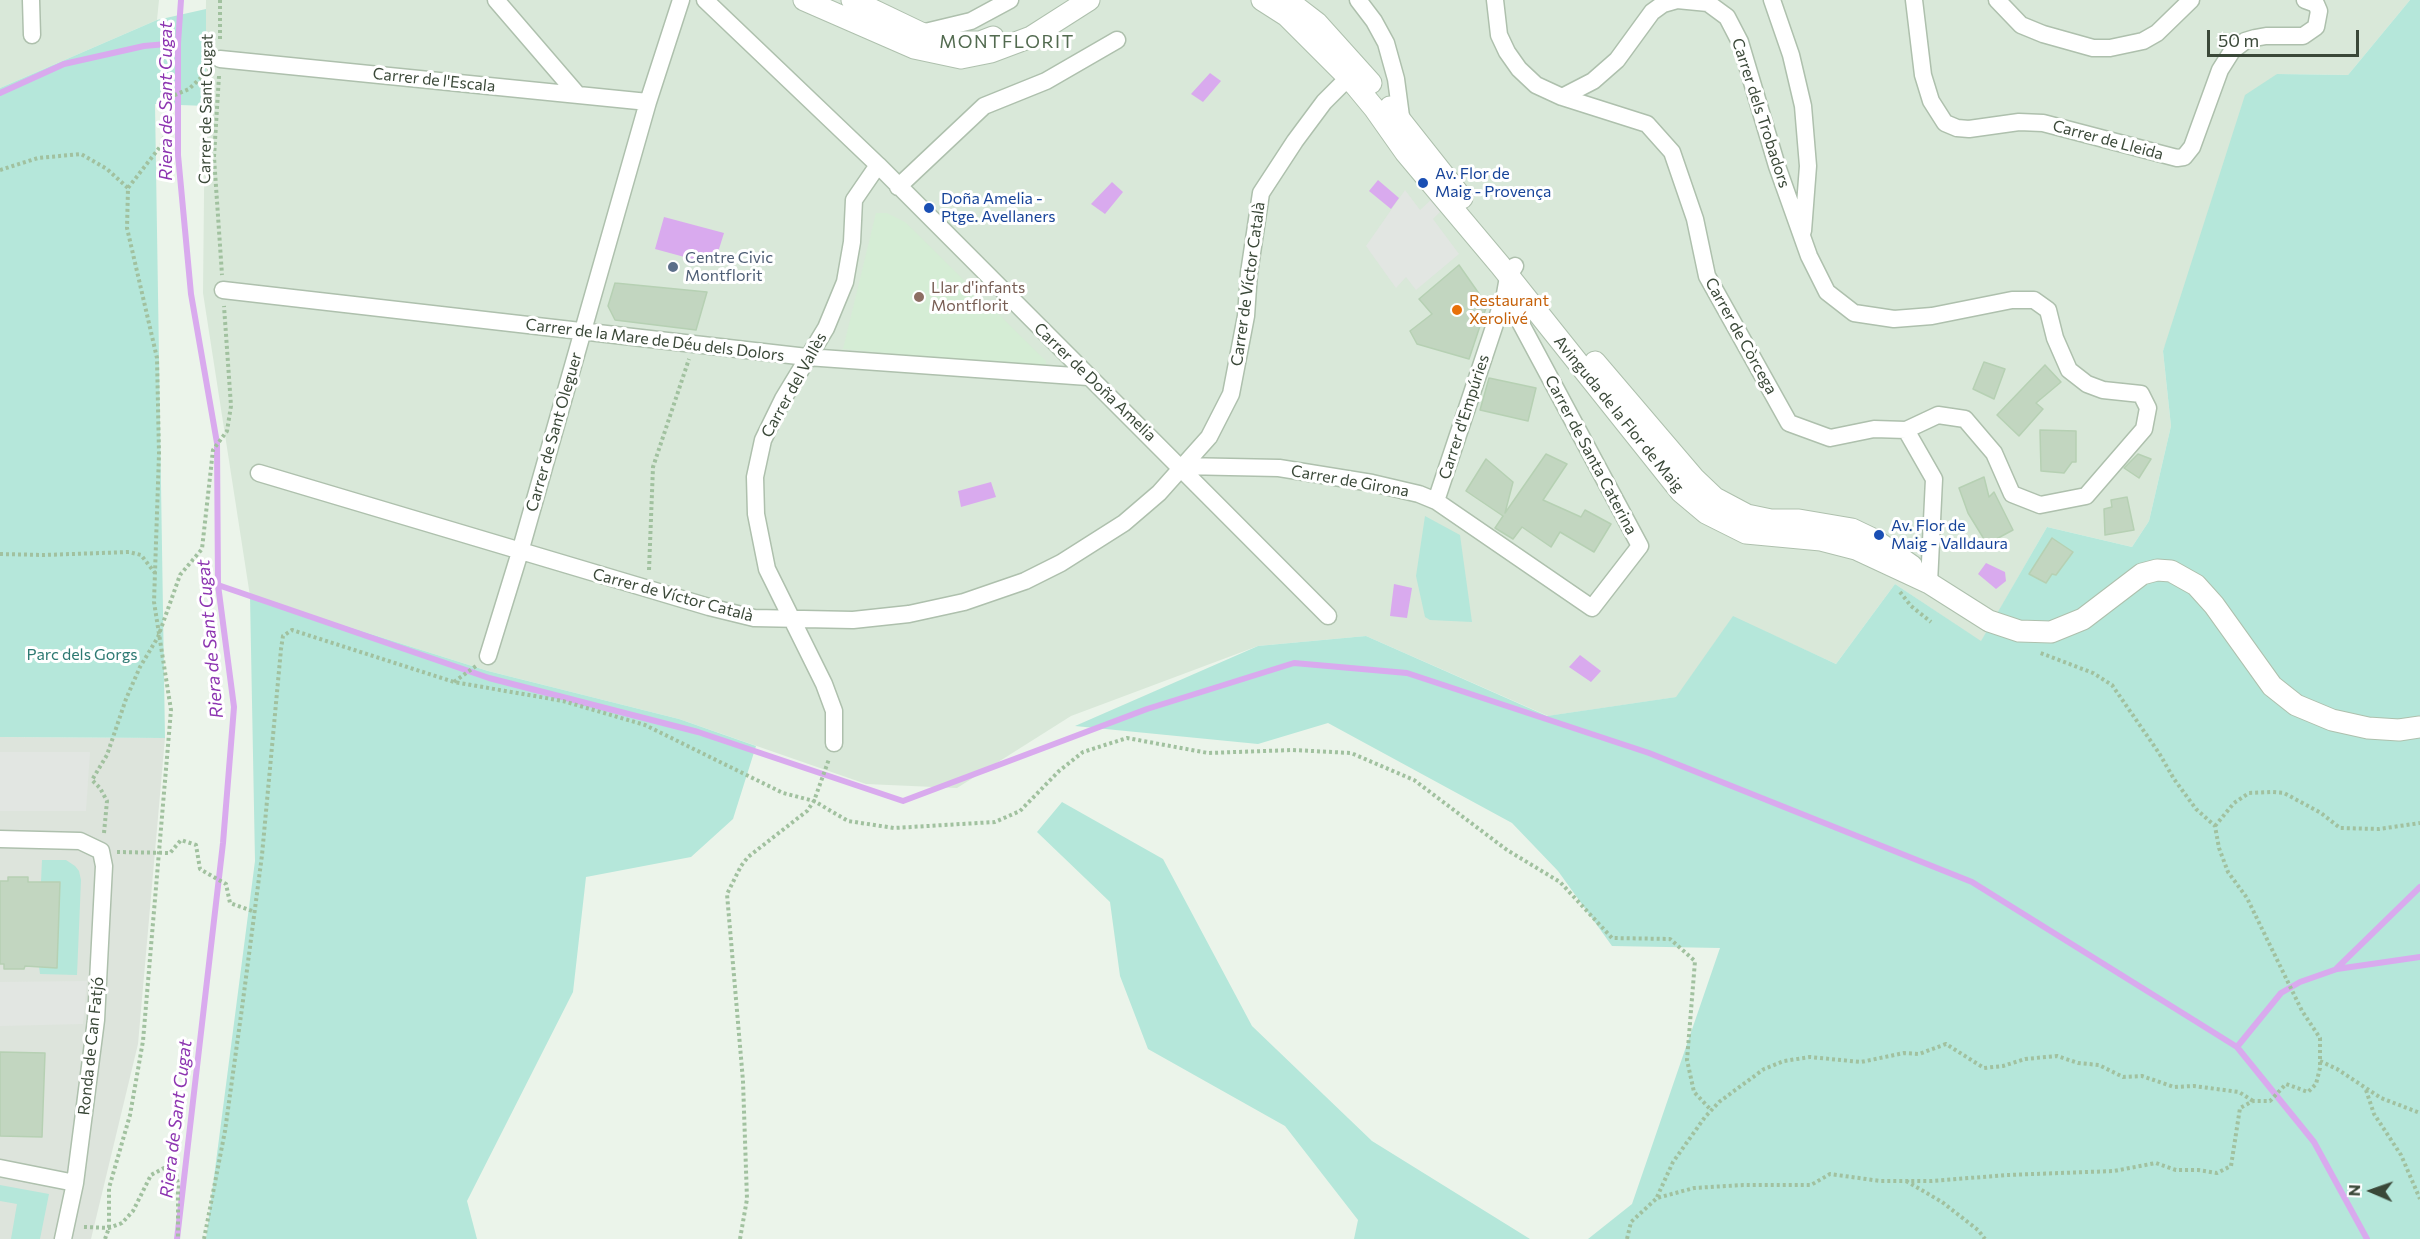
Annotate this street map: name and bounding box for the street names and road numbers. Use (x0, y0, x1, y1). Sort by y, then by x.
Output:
street label: Carrer de Sant Cugat (195, 34, 217, 184)
street label: Carrer dels Trobadors (1728, 36, 1794, 190)
street label: Carrer de l'Escala (372, 64, 496, 96)
street label: Carrer de Lleida (2051, 116, 2165, 164)
street label: Carrer de Víctor Català (1227, 201, 1269, 367)
street label: Carrer de Còrcega (1701, 274, 1781, 398)
street label: Carrer de la Mare de Déu dels Dolors (525, 315, 785, 365)
street label: Carrer de Doña Amelia (1030, 319, 1160, 445)
street label: Carrer del Vallès (757, 329, 831, 441)
street label: Avinguda de la Flor de Maig (1550, 332, 1688, 496)
street label: Carrer de Sant Oleguer (522, 350, 586, 514)
street label: Carrer d'Empúries (1435, 352, 1493, 482)
street label: Carrer de Santa Caterina (1541, 372, 1641, 538)
street label: Carrer de Girona (1289, 461, 1411, 501)
street label: Carrer de Víctor Català (591, 564, 755, 626)
street label: Ronda de Can Fatjó (74, 976, 108, 1116)

